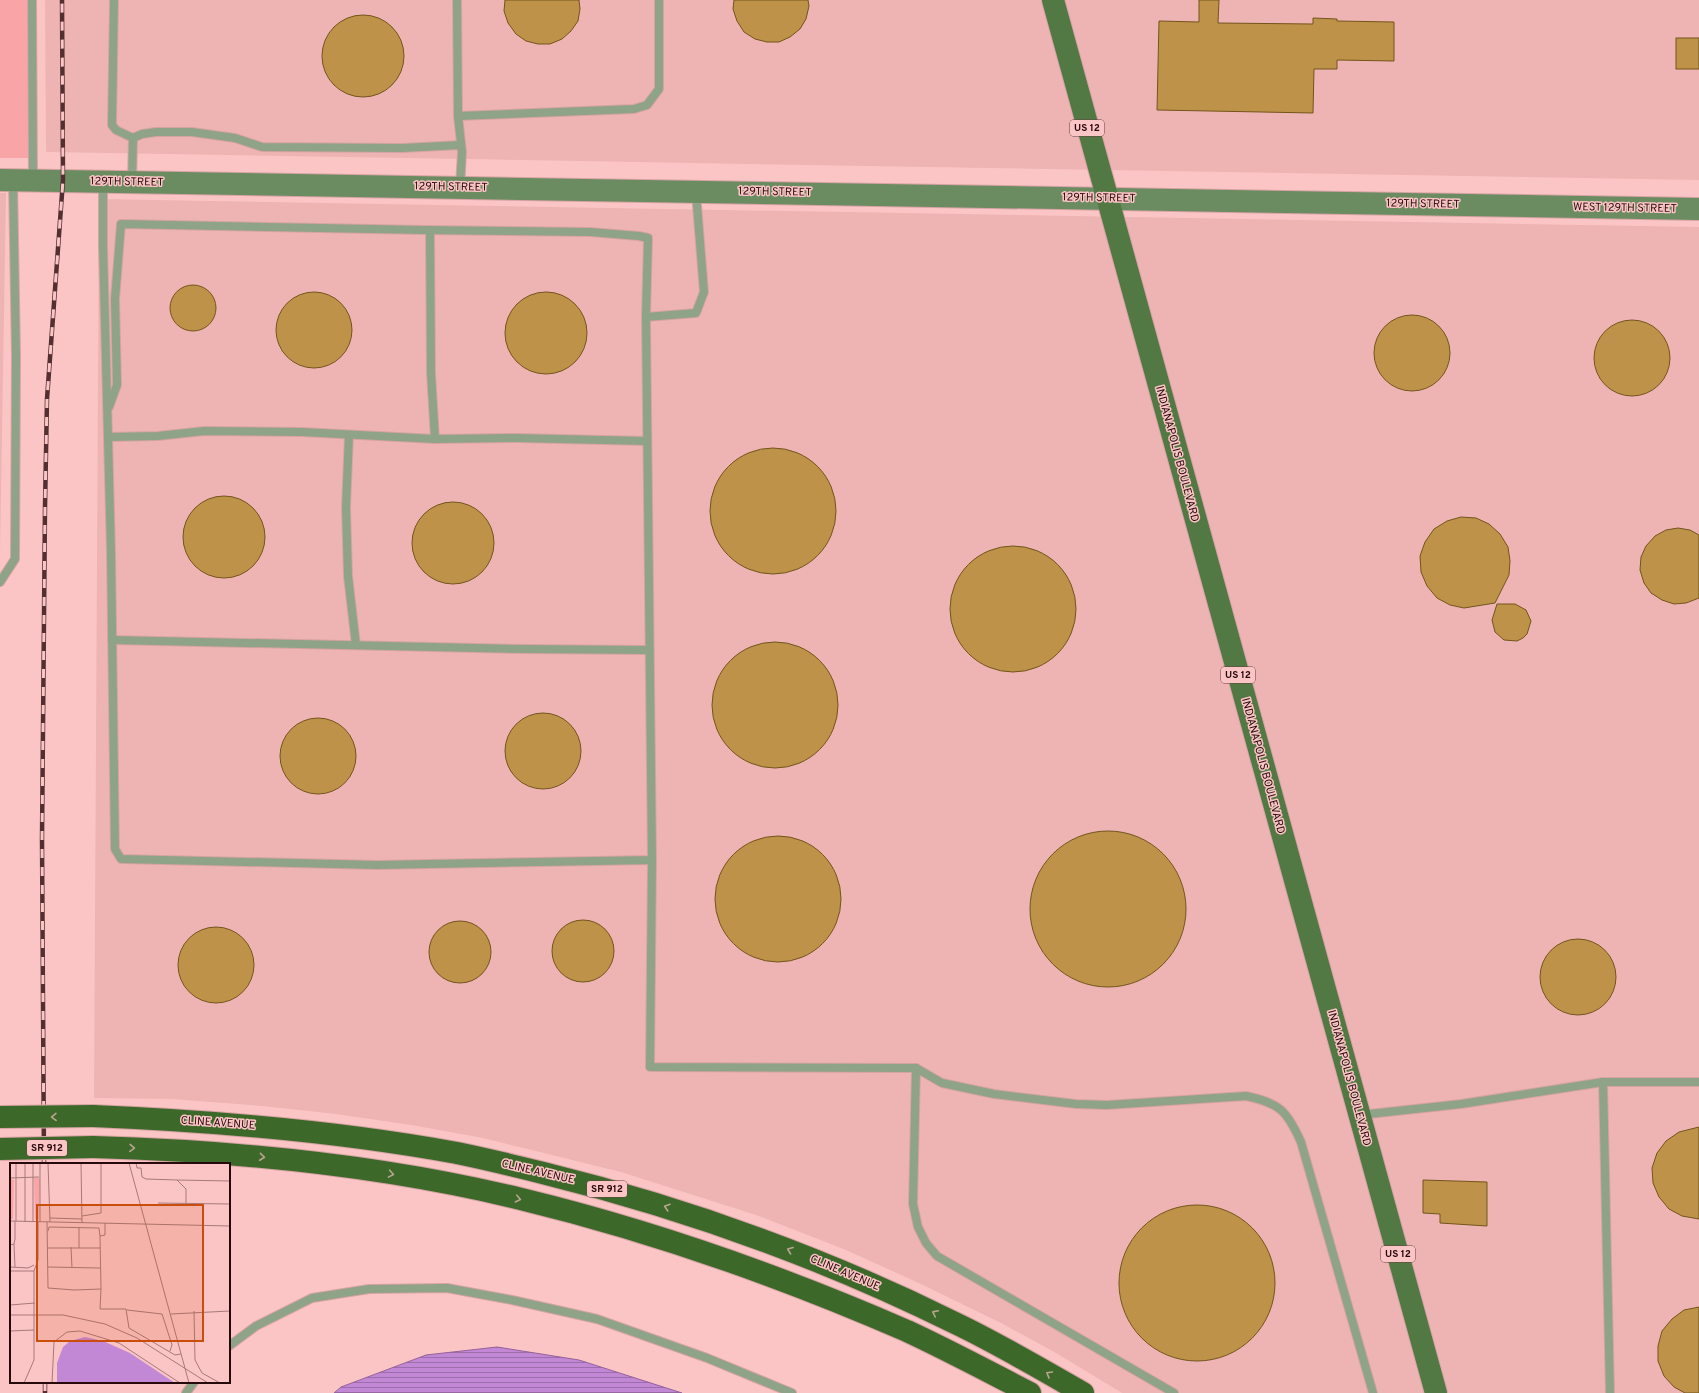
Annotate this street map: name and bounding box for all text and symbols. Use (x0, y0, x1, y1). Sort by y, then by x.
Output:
road number: US 12 (1070, 120, 1104, 136)
street label: 129TH STREET (90, 174, 164, 190)
street label: 129TH STREET (414, 179, 488, 195)
street label: 129TH STREET (738, 184, 812, 200)
street label: 129TH STREET (1062, 190, 1136, 206)
street label: 129TH STREET (1386, 196, 1460, 212)
street label: WEST 129TH STREET (1573, 200, 1677, 216)
street label: INDIANAPOLIS BOULEVARD (1152, 384, 1202, 524)
road number: US 12 (1221, 667, 1255, 683)
street label: INDIANAPOLIS BOULEVARD (1238, 696, 1288, 836)
street label: INDIANAPOLIS BOULEVARD (1324, 1008, 1374, 1148)
one-way arrow (51, 1113, 57, 1121)
street label: CLINE AVENUE (180, 1113, 256, 1133)
road number: SR 912 (27, 1140, 67, 1156)
one-way arrow (129, 1144, 135, 1153)
one-way arrow (259, 1152, 265, 1161)
street label: CLINE AVENUE (500, 1157, 576, 1187)
inset map (10, 1163, 230, 1383)
one-way arrow (388, 1169, 394, 1178)
road number: SR 912 (587, 1181, 627, 1197)
one-way arrow (515, 1194, 521, 1202)
one-way arrow (663, 1204, 670, 1212)
road number: US 12 (1381, 1246, 1415, 1262)
one-way arrow (786, 1247, 793, 1255)
street label: CLINE AVENUE (808, 1252, 882, 1294)
one-way arrow (931, 1310, 939, 1318)
one-way arrow (1046, 1371, 1054, 1378)

